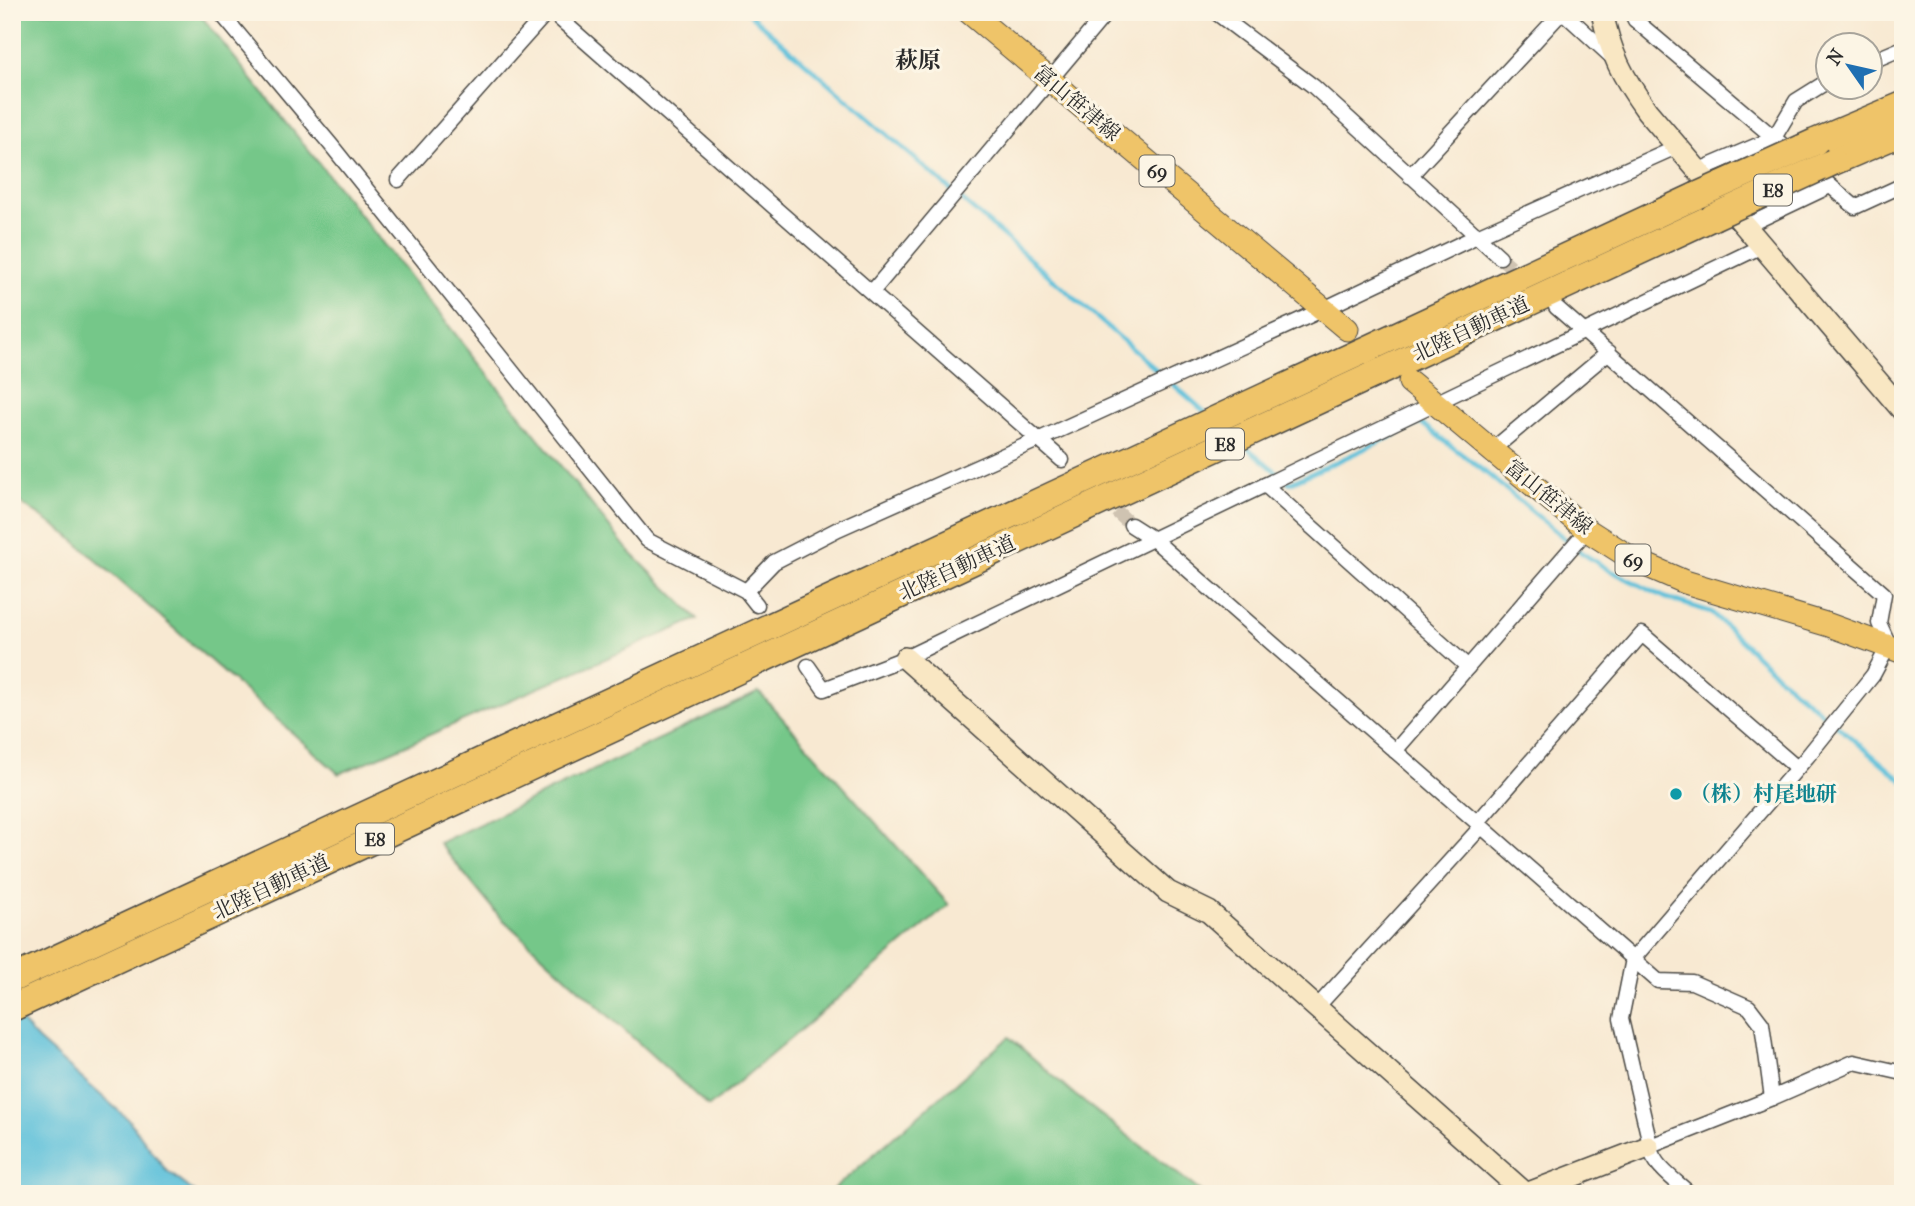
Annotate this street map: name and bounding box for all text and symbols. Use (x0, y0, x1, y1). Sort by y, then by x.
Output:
north arrow (1814, 32, 1884, 102)
text: N (1823, 44, 1849, 69)
district label: 萩原 (895, 47, 941, 74)
street label: 富山笹津線 (1029, 60, 1125, 146)
road number: 69 (1140, 155, 1174, 186)
road number: E8 (1754, 174, 1792, 206)
street label: 北陸自動車道 (1409, 291, 1533, 367)
road number: E8 (1206, 428, 1244, 460)
street label: 富山笹津線 (1501, 455, 1597, 539)
street label: 北陸自動車道 (895, 530, 1019, 606)
road number: 69 (1616, 544, 1650, 576)
place label: （株）村尾地研 (1690, 782, 1837, 806)
marker: （株）村尾地研 (1668, 786, 1684, 802)
road number: E8 (356, 824, 394, 854)
street label: 北陸自動車道 (209, 849, 333, 925)

